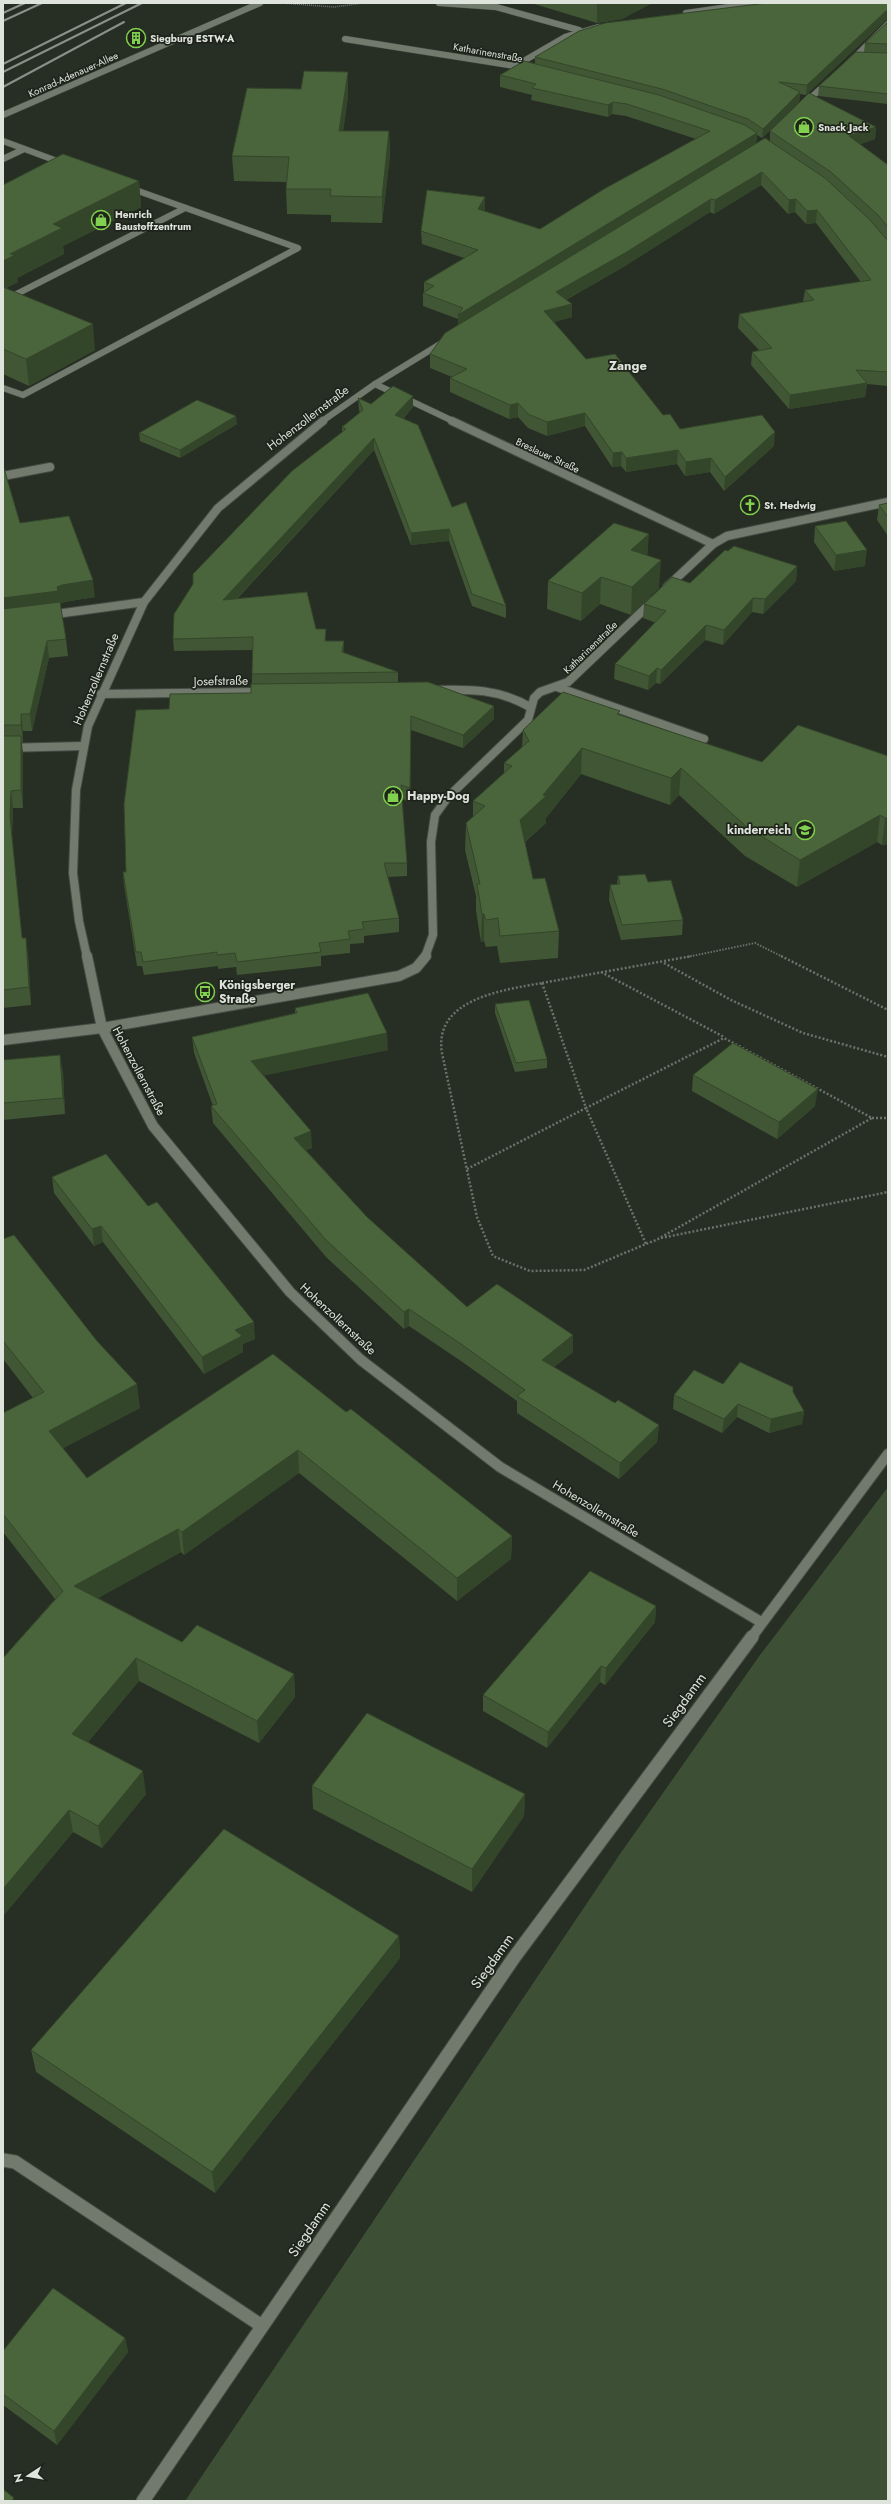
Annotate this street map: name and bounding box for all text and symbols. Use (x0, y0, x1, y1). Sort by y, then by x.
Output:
building icon: Siegburg ESTW-A (125, 27, 147, 49)
place label: Siegburg ESTW-A (150, 31, 235, 46)
street label: Katharinenstraße (452, 39, 524, 66)
street label: Konrad-Adenauer-Allee (26, 48, 121, 101)
shop icon: Snack Jack (793, 116, 815, 138)
place label: Snack Jack (818, 120, 869, 135)
place label: Henrich Baustoffzentrum (115, 207, 191, 234)
shop icon: Henrich Baustoffzentrum (90, 209, 112, 231)
district label: Zange (609, 356, 648, 375)
street label: Hohenzollernstraße (263, 381, 353, 455)
street label: Breslauer Straße (513, 434, 582, 477)
church icon: St. Hedwig (739, 494, 761, 516)
place label: St. Hedwig (764, 498, 816, 513)
street label: Katharinenstraße (560, 618, 621, 677)
street label: Hohenzollernstraße (68, 630, 124, 728)
street label: Josefstraße (192, 672, 248, 691)
shop icon: Happy-Dog (382, 785, 404, 807)
place label: Happy-Dog (407, 787, 470, 805)
school or university icon: kinderreich (794, 819, 816, 841)
place label: kinderreich (727, 821, 791, 839)
place label: Königsberger Straße (219, 976, 295, 1008)
bus stop icon: Königsberger Straße (194, 981, 216, 1003)
street label: Hohenzollernstraße (108, 1023, 170, 1119)
street label: Hohenzollernstraße (296, 1279, 380, 1359)
street label: Hohenzollernstraße (549, 1476, 643, 1542)
street label: Siegdamm (657, 1669, 711, 1731)
street label: Siegdamm (466, 1929, 518, 1993)
street label: Siegdamm (283, 2197, 335, 2261)
north arrow (8, 2456, 48, 2496)
text: N (9, 2472, 27, 2484)

